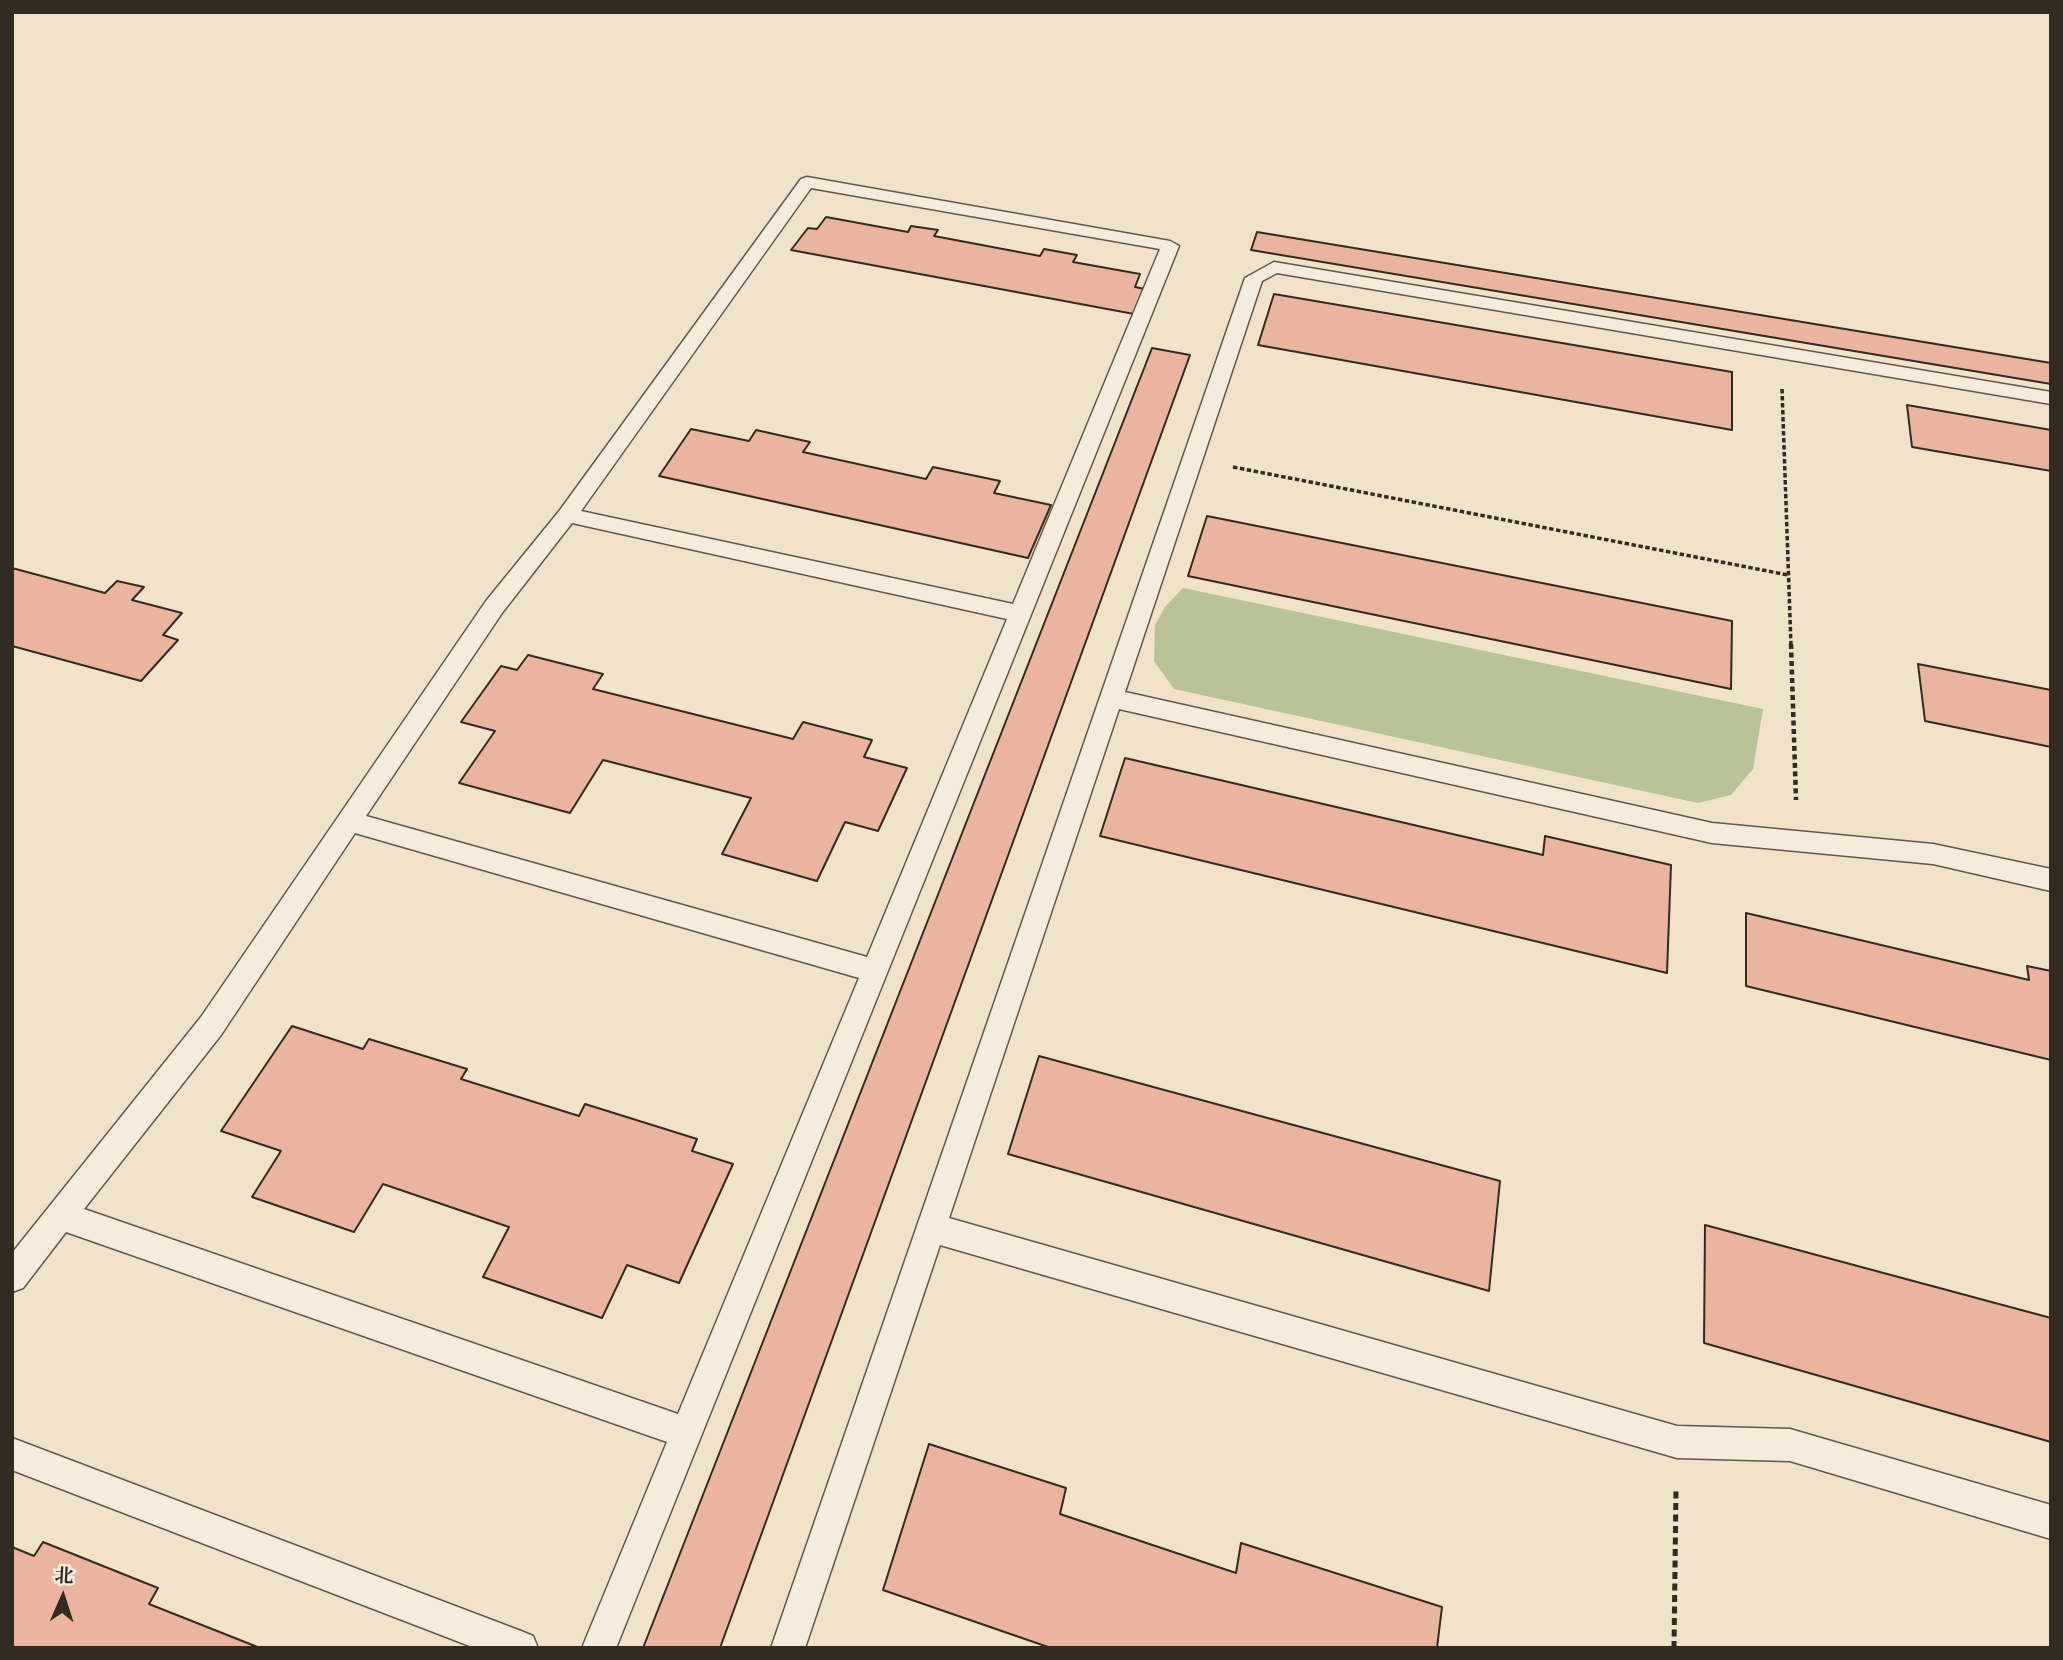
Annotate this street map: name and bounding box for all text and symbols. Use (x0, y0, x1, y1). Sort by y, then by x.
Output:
north arrow (28, 1562, 98, 1632)
text: 北 (54, 1563, 74, 1590)

